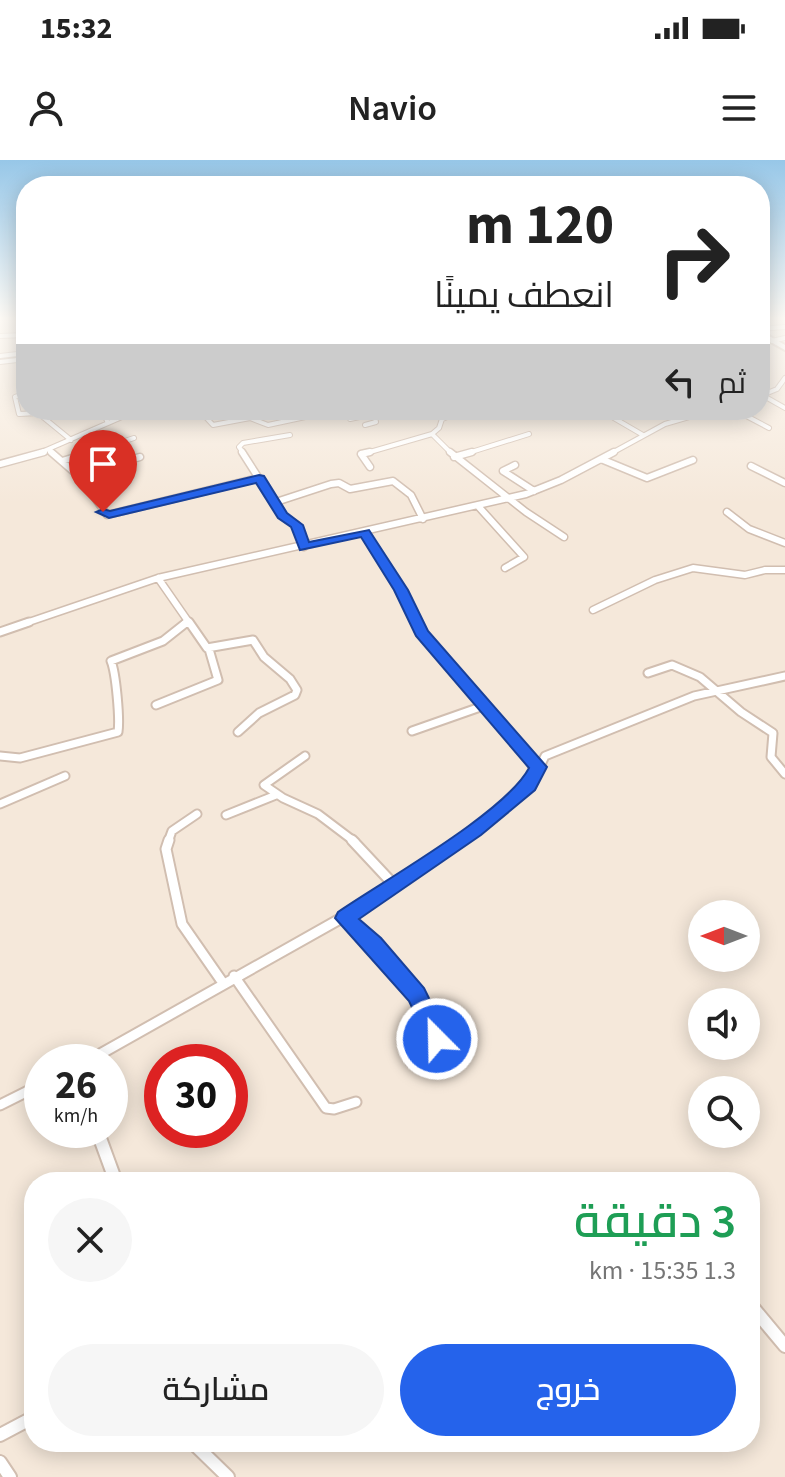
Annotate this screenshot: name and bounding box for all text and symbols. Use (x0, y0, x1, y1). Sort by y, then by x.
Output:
text: 15:32 (40, 7, 112, 50)
text: Navio (348, 83, 437, 134)
icon: person (24, 86, 68, 130)
icon: menu (717, 86, 761, 130)
text: 120 m (466, 186, 614, 265)
icon: right (642, 208, 746, 312)
text: انعطف يمينًا (434, 270, 614, 321)
icon: left (658, 360, 702, 404)
text: ثم (718, 362, 746, 405)
pin (69, 430, 137, 512)
icon: arrive (81, 442, 125, 486)
north arrow (688, 900, 760, 972)
map controls (688, 900, 760, 1148)
button: sound (688, 988, 760, 1060)
position arrow (395, 997, 479, 1081)
speed limit sign: 30 (144, 1044, 248, 1148)
text: 26 (55, 1057, 97, 1114)
button: search (688, 1076, 760, 1148)
text: km/h (54, 1102, 98, 1130)
text: 3 دقيقة (574, 1188, 736, 1256)
button: close (48, 1198, 132, 1282)
text: 1.3 km · 15:35 (589, 1252, 736, 1289)
button: مشاركة (48, 1344, 384, 1436)
button: خروج (400, 1344, 736, 1436)

